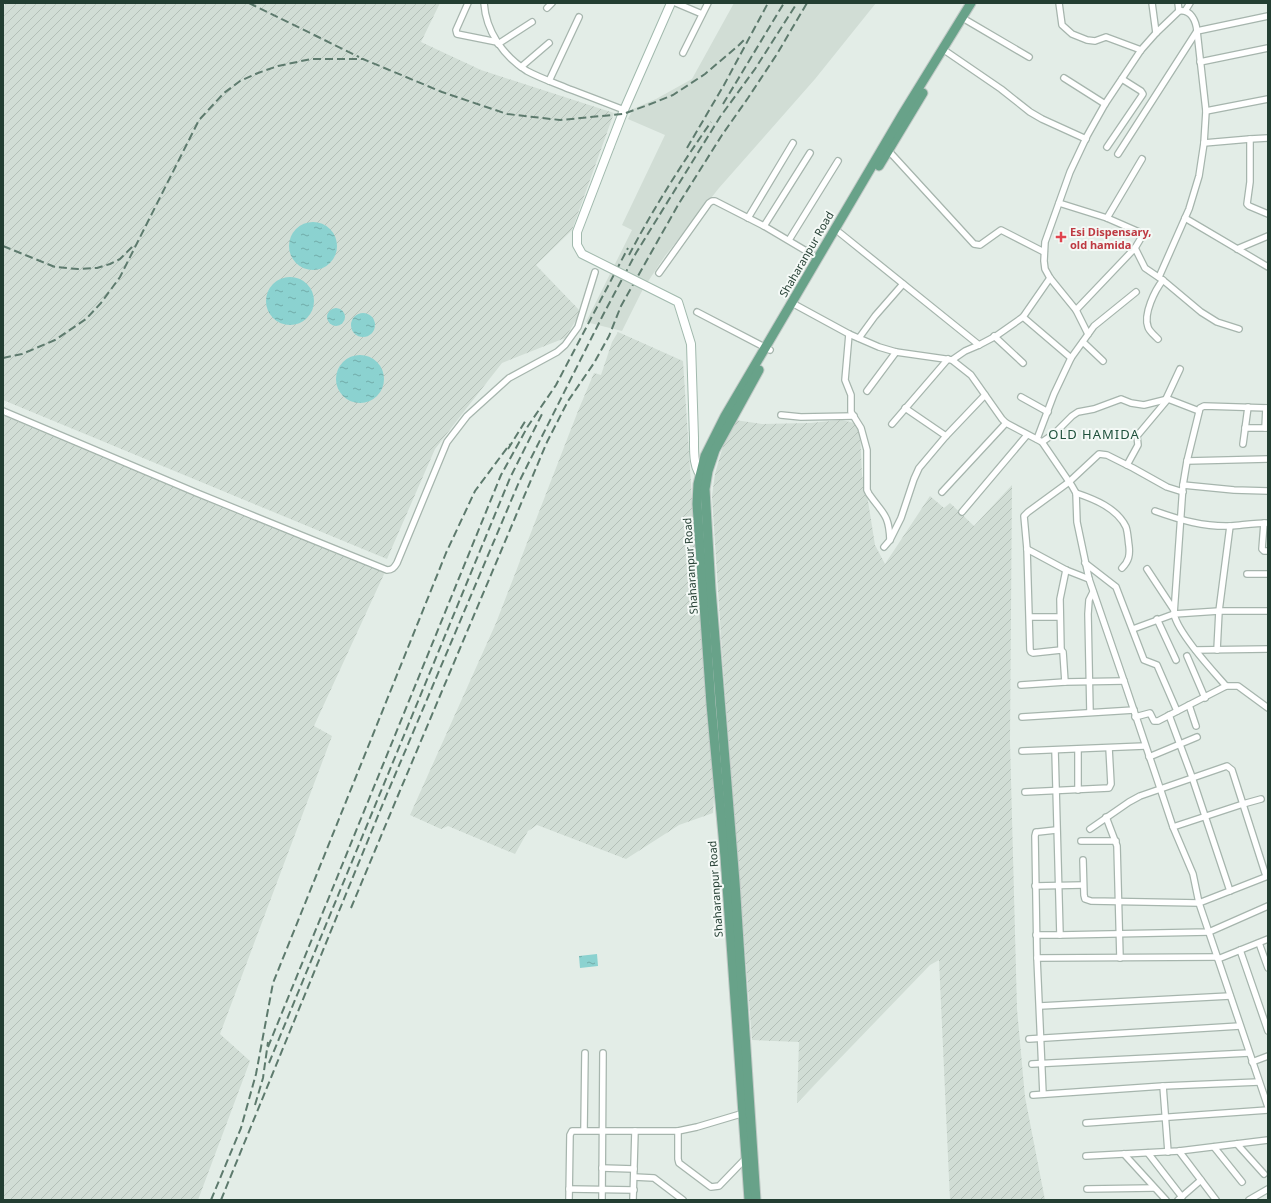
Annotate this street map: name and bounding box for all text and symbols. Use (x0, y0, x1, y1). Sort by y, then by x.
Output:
street label: Shaharanpur Road (775, 208, 837, 300)
place label: Esi Dispensary, old hamida (1070, 224, 1151, 252)
marker: Esi Dispensary, old hamida (1055, 231, 1067, 243)
district label: OLD HAMIDA (1048, 425, 1140, 443)
street label: Shaharanpur Road (679, 517, 701, 615)
street label: Shaharanpur Road (704, 840, 726, 938)

